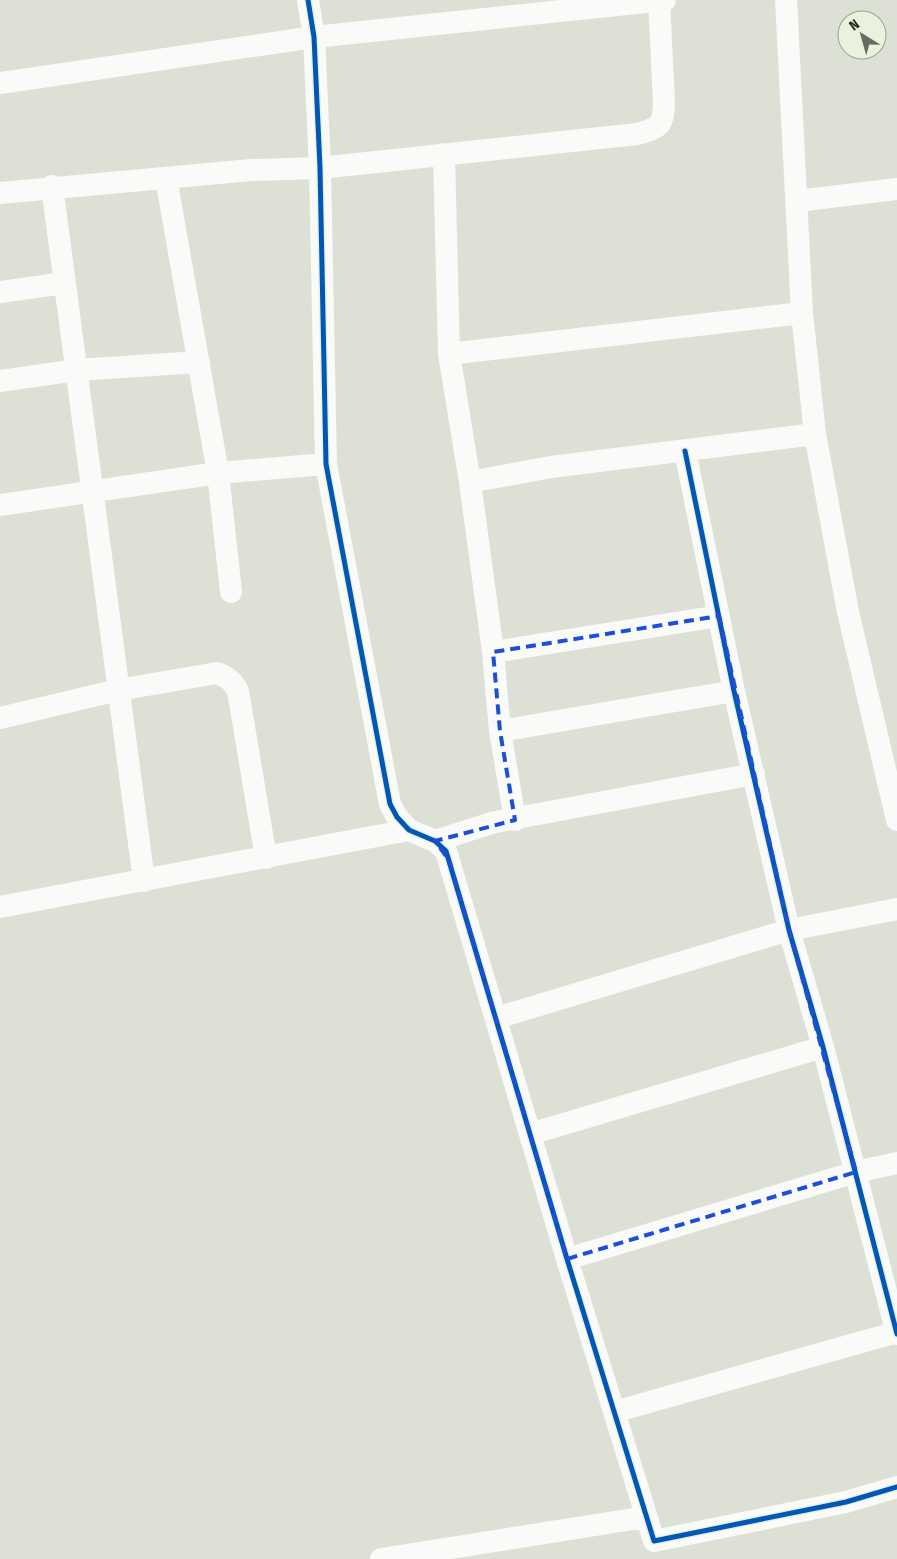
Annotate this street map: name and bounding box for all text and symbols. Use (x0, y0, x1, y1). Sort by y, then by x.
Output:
north arrow (837, 10, 887, 60)
text: N (846, 16, 863, 34)

